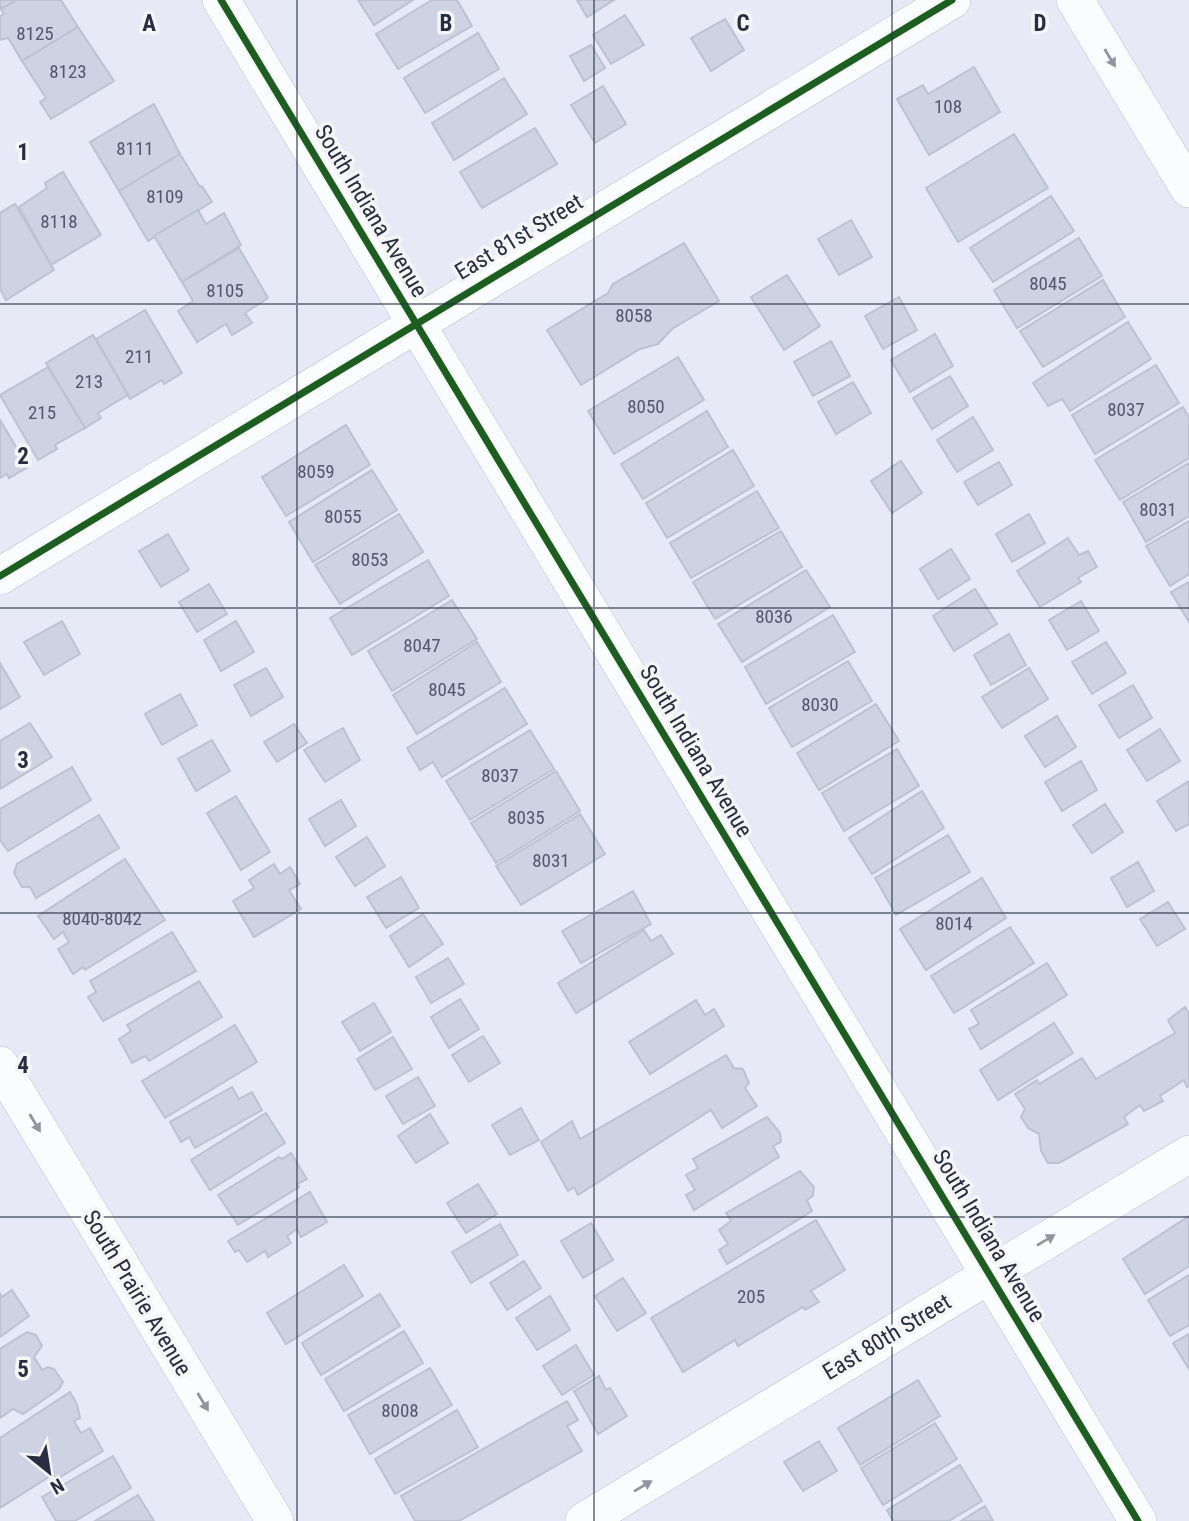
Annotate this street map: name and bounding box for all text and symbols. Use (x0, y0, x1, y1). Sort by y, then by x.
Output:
text: A (142, 10, 156, 37)
text: B (440, 10, 452, 37)
text: C (736, 10, 750, 37)
text: D (1034, 10, 1047, 37)
house number: 8125 (16, 22, 54, 45)
one-way arrow (1104, 49, 1116, 68)
house number: 8123 (49, 60, 87, 83)
house number: 108 (934, 95, 962, 118)
street label: South Indiana Avenue (309, 120, 433, 302)
house number: 8111 (116, 137, 154, 160)
text: 1 (17, 139, 29, 166)
house number: 8109 (146, 185, 184, 208)
street label: East 81st Street (450, 188, 588, 286)
house number: 8118 (40, 210, 78, 233)
house number: 8045 (1029, 272, 1067, 295)
house number: 8105 (206, 279, 244, 302)
house number: 8058 (615, 304, 653, 327)
house number: 211 (125, 345, 153, 368)
house number: 213 (75, 370, 103, 393)
house number: 8050 (627, 395, 665, 418)
house number: 8037 (1107, 398, 1145, 421)
house number: 215 (28, 401, 56, 424)
text: 2 (17, 443, 29, 470)
house number: 8059 (297, 460, 335, 483)
house number: 8031 (1139, 498, 1177, 521)
house number: 8055 (324, 505, 362, 528)
house number: 8053 (351, 548, 389, 571)
house number: 8036 (755, 605, 793, 628)
house number: 8047 (403, 634, 441, 657)
street label: South Indiana Avenue (634, 660, 758, 842)
house number: 8045 (428, 678, 466, 701)
house number: 8030 (801, 693, 839, 716)
text: 3 (17, 747, 29, 774)
house number: 8037 (481, 764, 519, 787)
house number: 8035 (507, 806, 545, 829)
house number: 8031 (532, 849, 570, 872)
house number: 8040-8042 (62, 907, 142, 930)
house number: 8014 (935, 912, 973, 935)
text: 4 (17, 1052, 29, 1079)
one-way arrow (29, 1114, 42, 1133)
street label: South Indiana Avenue (927, 1145, 1051, 1327)
street label: South Prairie Avenue (77, 1205, 197, 1381)
one-way arrow (1037, 1234, 1056, 1246)
house number: 205 (737, 1285, 765, 1308)
street label: East 80th Street (818, 1288, 956, 1386)
text: 5 (17, 1356, 29, 1383)
one-way arrow (197, 1392, 210, 1411)
house number: 8008 (381, 1399, 419, 1422)
north arrow (14, 1437, 84, 1507)
text: N (46, 1473, 68, 1499)
one-way arrow (633, 1479, 652, 1492)

